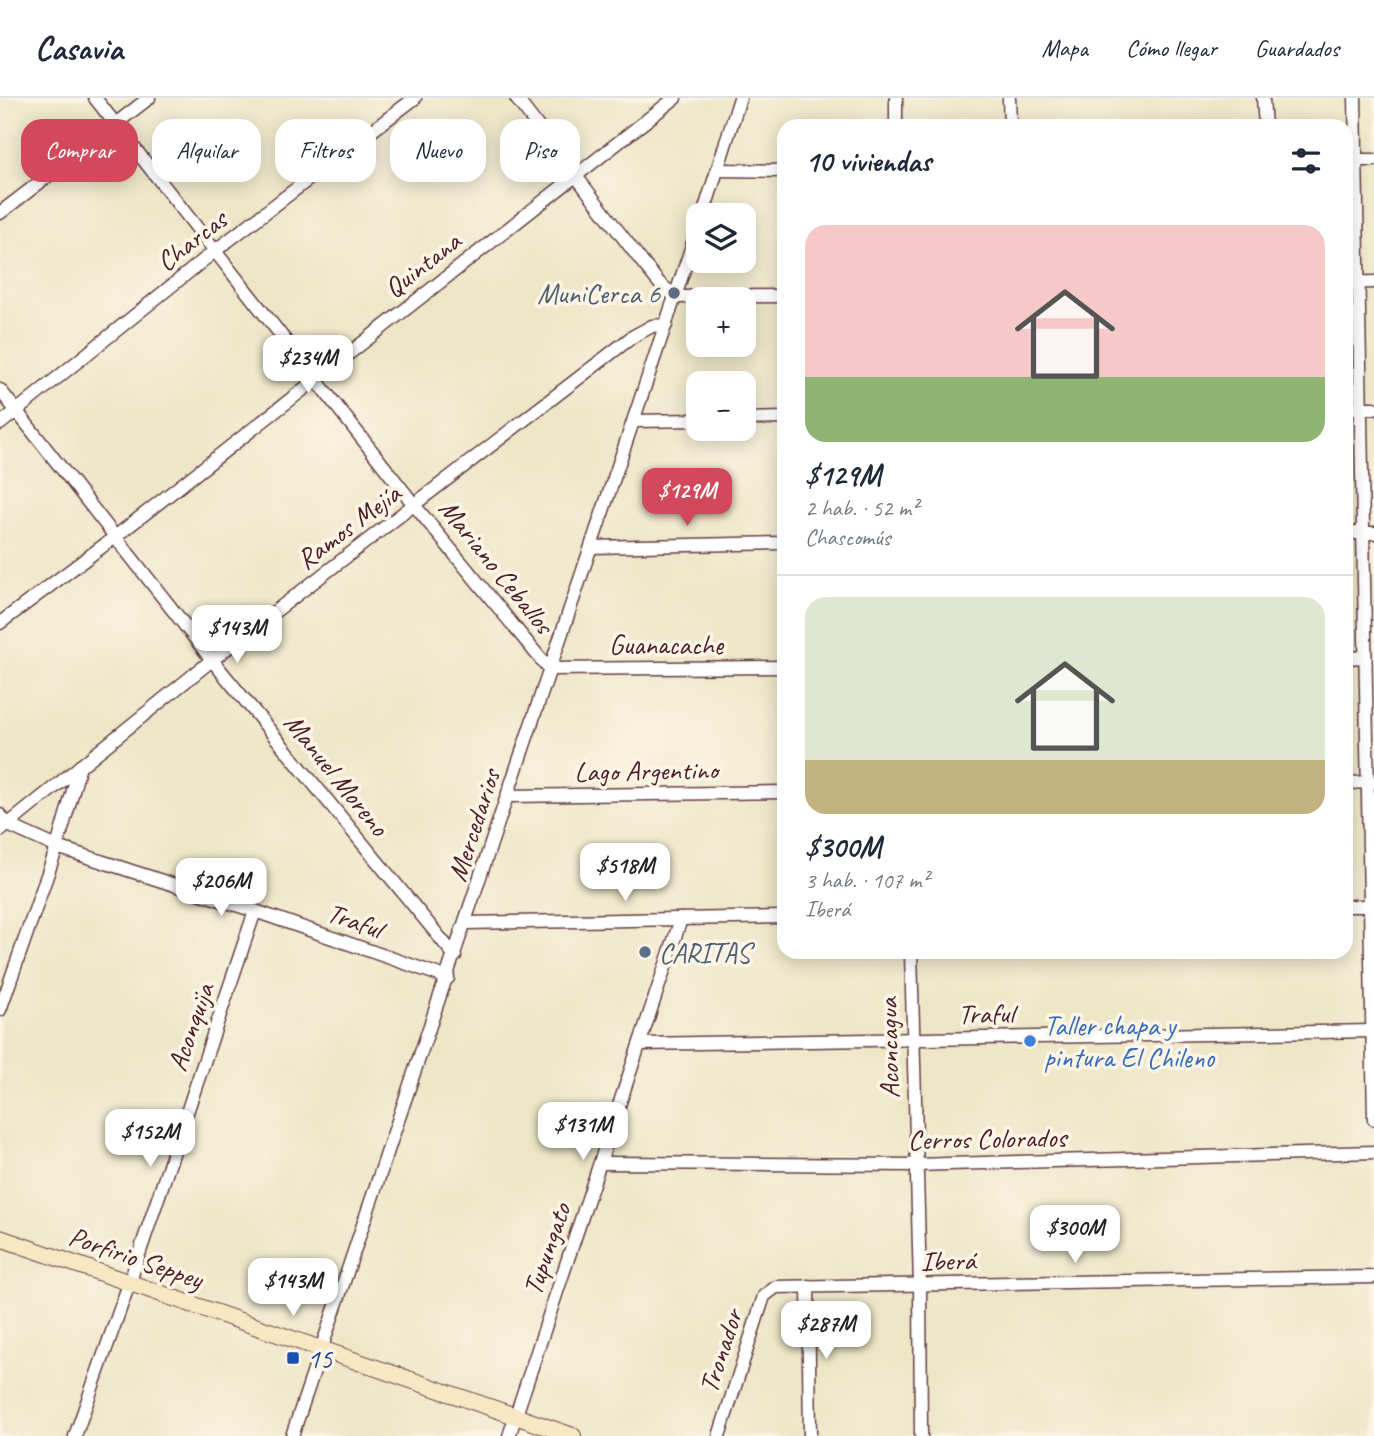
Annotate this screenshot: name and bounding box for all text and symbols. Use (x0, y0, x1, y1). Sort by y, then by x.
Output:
text: Casavia (35, 27, 123, 69)
text: Mapa (1041, 33, 1088, 63)
text: Cómo llegar (1126, 33, 1217, 63)
text: Guardados (1255, 33, 1339, 63)
chip: Comprar (21, 119, 138, 182)
chip: Alquilar (152, 119, 261, 182)
chip: Filtros (275, 119, 376, 182)
chip: Nuevo (390, 119, 486, 182)
chip: Piso (500, 119, 580, 182)
text: 10 viviendas (805, 142, 931, 180)
icon: filters (1287, 142, 1325, 180)
street label: Charcas (149, 201, 235, 279)
map controls (686, 203, 756, 441)
button: layers (686, 203, 756, 273)
street label: Quintana (377, 222, 469, 305)
icon: home (1002, 271, 1128, 397)
place label: MuniCerca 6 (537, 276, 661, 311)
marker: MuniCerca 6 (666, 285, 682, 301)
button: + (686, 287, 756, 357)
pin: $234M (259, 336, 357, 395)
text: $234M (279, 343, 337, 372)
button: − (686, 371, 756, 441)
text: $129M (805, 456, 881, 494)
pin: $129M (638, 468, 736, 528)
street label: Ramos Mejía (289, 475, 409, 577)
text: $129M (658, 476, 716, 505)
street label: Mariano Ceballos (432, 492, 563, 643)
text: 2 hab. · 52 m² (805, 494, 918, 523)
text: Chascomús (805, 523, 890, 552)
pin: $143M (188, 606, 286, 665)
text: $143M (208, 613, 266, 642)
street label: Guanacache (609, 627, 725, 662)
icon: home (1002, 643, 1128, 769)
street label: Manuel Moreno (277, 706, 398, 844)
street label: Lago Argentino (574, 752, 721, 789)
street label: Mercedarios (439, 762, 509, 886)
text: $300M (805, 828, 881, 866)
pin: $518M (576, 844, 674, 903)
text: $518M (596, 851, 654, 880)
pin: $206M (172, 858, 270, 918)
text: $206M (192, 866, 250, 895)
text: 3 hab. · 107 m² (805, 866, 929, 895)
street label: Traful (323, 895, 392, 948)
text: Iberá (805, 895, 850, 924)
place label: CARITAS (659, 935, 756, 970)
marker: CARITAS (637, 944, 653, 960)
street label: Aconquija (159, 977, 222, 1076)
street label: Traful (958, 995, 1020, 1031)
street label: Aconcagua (870, 996, 907, 1099)
place label: Taller chapa y pintura El Chileno (1044, 1008, 1216, 1075)
marker: Taller chapa y pintura El Chileno (1022, 1033, 1038, 1049)
pin: $131M (534, 1102, 632, 1162)
pin: $152M (101, 1110, 199, 1169)
text: $131M (554, 1110, 612, 1139)
text: $152M (121, 1117, 179, 1146)
street label: Cerros Colorados (908, 1120, 1069, 1157)
street label: Tupungato (514, 1197, 579, 1300)
pin: $300M (1026, 1206, 1124, 1265)
text: $300M (1046, 1213, 1104, 1242)
street label: Porfirio Seppey (64, 1218, 210, 1297)
street label: Iberá (920, 1242, 979, 1278)
pin: $143M (244, 1258, 342, 1318)
text: $143M (264, 1266, 322, 1295)
street label: Tronador (691, 1302, 751, 1397)
pin: $287M (777, 1302, 875, 1361)
text: $287M (797, 1309, 855, 1338)
place label: 15 (307, 1341, 334, 1376)
marker: 15 (285, 1350, 301, 1366)

